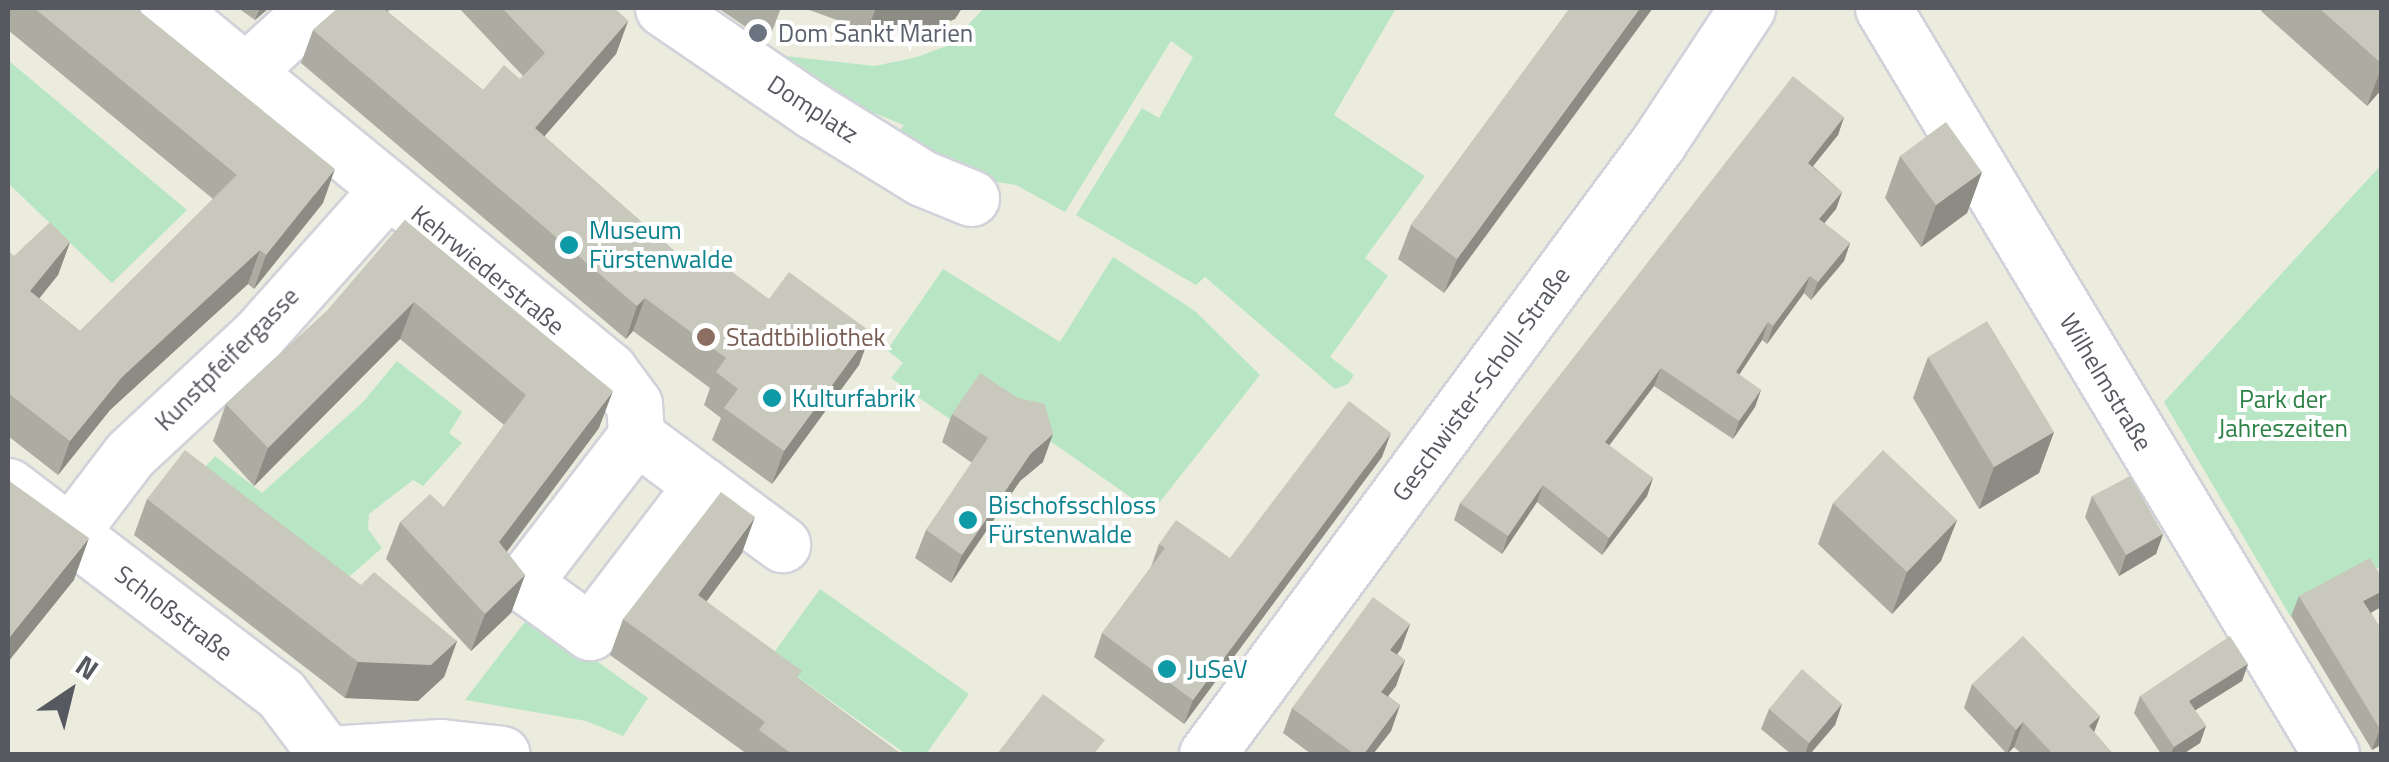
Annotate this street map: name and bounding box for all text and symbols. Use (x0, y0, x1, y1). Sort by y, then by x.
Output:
place label: Dom Sankt Marien (778, 18, 973, 48)
marker: Dom Sankt Marien (747, 22, 769, 44)
street label: Domplatz (762, 69, 864, 149)
street label: Kehrwiederstraße (405, 199, 571, 341)
place label: Museum Fürstenwalde (589, 216, 733, 275)
marker: Museum Fürstenwalde (558, 234, 580, 256)
street label: Geschwister-Scholl-Straße (1386, 261, 1576, 507)
street label: Kunstpfeifergasse (149, 281, 305, 437)
street label: Wilhelmstraße (2053, 308, 2159, 456)
place label: Stadtbibliothek (726, 322, 886, 352)
marker: Stadtbibliothek (695, 326, 717, 348)
place label: Kulturfabrik (792, 383, 916, 413)
park label: Park der Jahreszeiten (2218, 385, 2348, 444)
marker: Kulturfabrik (761, 387, 783, 409)
place label: Bischofsschloss Fürstenwalde (988, 491, 1156, 550)
marker: Bischofsschloss Fürstenwalde (957, 509, 979, 531)
street label: Schloßstraße (109, 559, 239, 667)
north arrow (20, 642, 120, 742)
text: N (67, 644, 108, 690)
place label: JuSeV (1187, 654, 1247, 684)
marker: JuSeV (1156, 658, 1178, 680)

